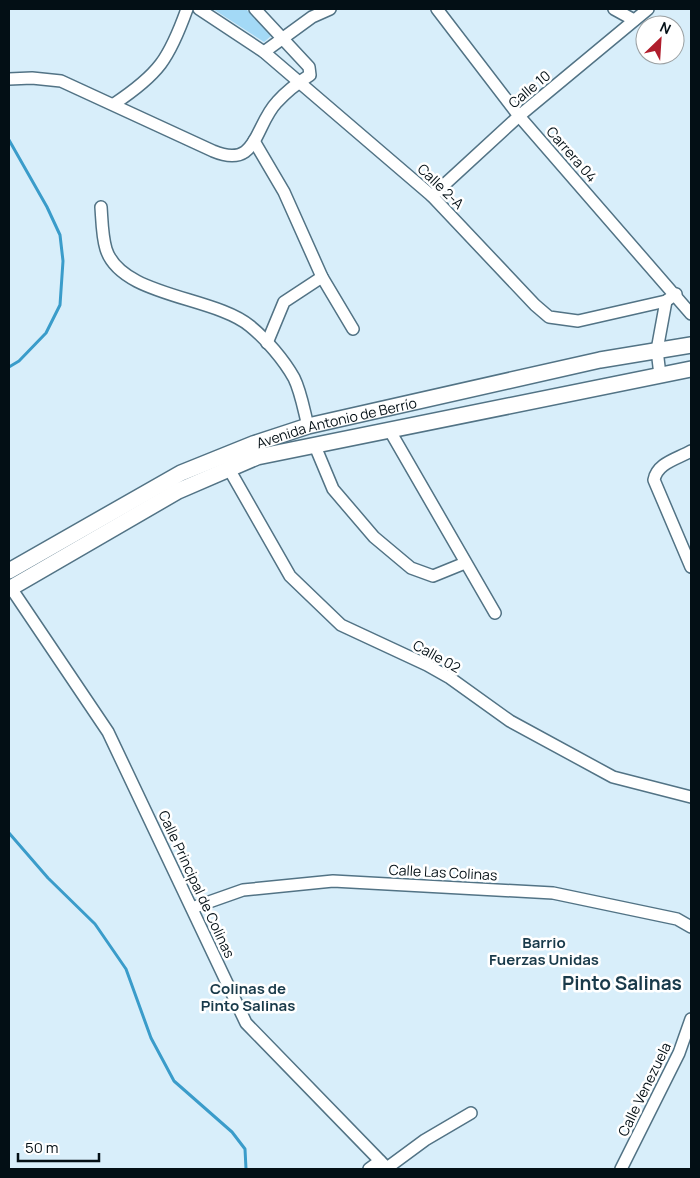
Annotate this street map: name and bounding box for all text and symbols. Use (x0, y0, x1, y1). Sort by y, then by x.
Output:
north arrow (635, 15, 685, 65)
text: N (657, 17, 674, 39)
street label: Calle 10 (504, 66, 554, 112)
street label: Carrera 04 (542, 122, 602, 186)
street label: Calle 2-A (414, 159, 468, 213)
street label: Avenida Antonio de Berrío (254, 392, 418, 452)
street label: Calle 02 (410, 635, 464, 677)
street label: Calle Principal de Colinas (154, 807, 240, 961)
street label: Calle Las Colinas (388, 860, 498, 884)
district label: Barrio Fuerzas Unidas (489, 932, 599, 970)
district label: Pinto Salinas (562, 970, 682, 996)
district label: Colinas de Pinto Salinas (201, 978, 295, 1016)
street label: Calle Venezuela (613, 1039, 675, 1139)
scale bar (18, 1130, 99, 1162)
text: 50 m (25, 1137, 59, 1158)

